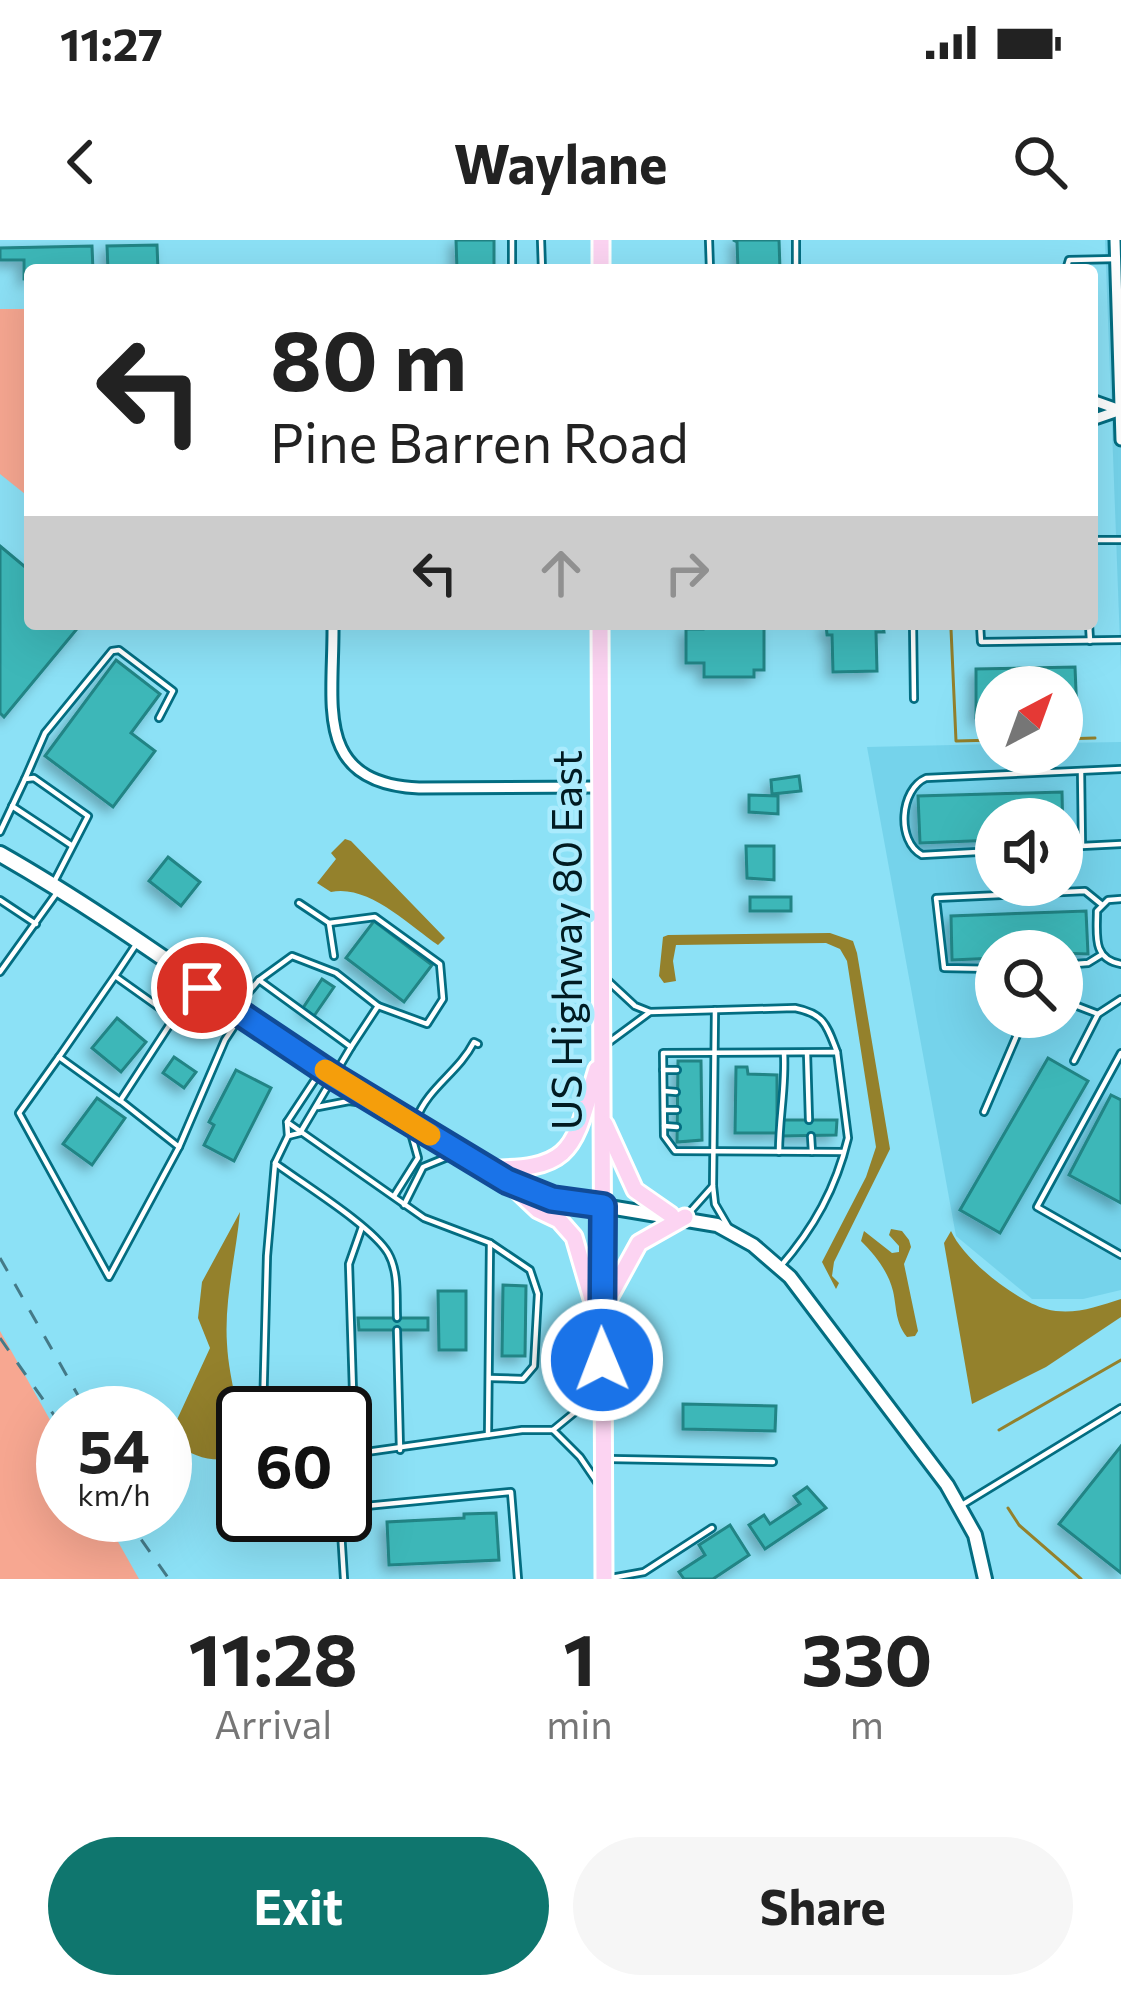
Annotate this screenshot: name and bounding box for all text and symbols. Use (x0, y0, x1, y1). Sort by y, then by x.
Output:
text: 11:27 (60, 15, 163, 70)
icon: back (48, 129, 114, 195)
text: Waylane (454, 129, 667, 195)
icon: search (1007, 129, 1073, 195)
text: 80 m (270, 306, 467, 408)
icon: left (72, 312, 228, 468)
text: Pine Barren Road (270, 408, 689, 474)
icon: left (402, 540, 468, 606)
icon: ahead (528, 540, 594, 606)
icon: right (654, 540, 720, 606)
north arrow (975, 666, 1083, 774)
map controls (975, 666, 1083, 1038)
street label: US Highway 80 East (539, 750, 591, 1130)
button: sound (975, 798, 1083, 906)
button: search (975, 930, 1083, 1038)
pin (151, 937, 253, 1039)
icon: arrive (169, 955, 235, 1021)
position arrow (539, 1297, 665, 1423)
speed limit sign: 60 (216, 1386, 372, 1542)
text: 54 (78, 1412, 150, 1485)
text: km/h (78, 1475, 150, 1512)
text: 11:28 (189, 1613, 358, 1701)
text: 1 (563, 1613, 596, 1701)
text: 330 (801, 1613, 932, 1701)
text: Arrival (214, 1699, 332, 1747)
text: min (546, 1699, 613, 1747)
text: m (850, 1699, 884, 1747)
button: Exit (48, 1837, 549, 1975)
button: Share (573, 1837, 1073, 1975)

